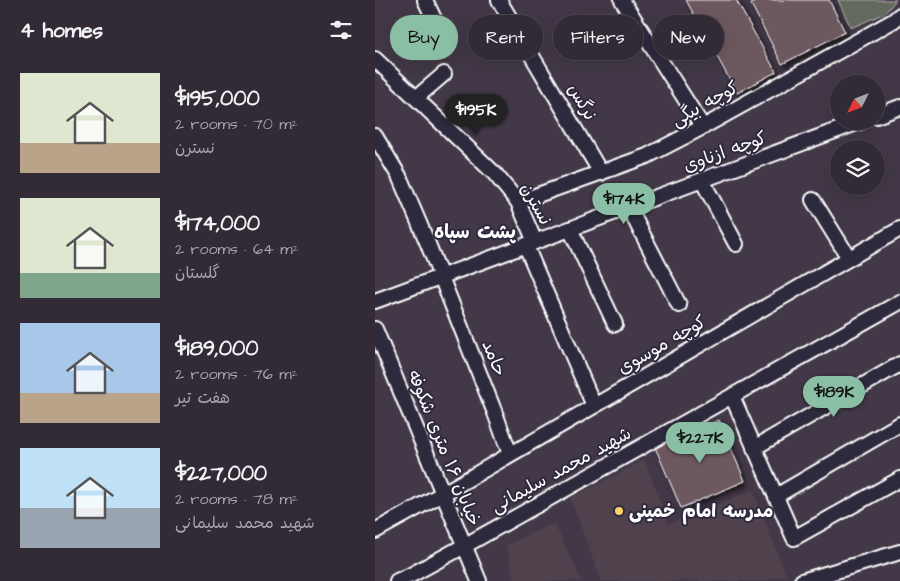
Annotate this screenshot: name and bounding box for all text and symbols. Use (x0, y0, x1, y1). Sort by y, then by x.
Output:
chip: Buy (390, 15, 458, 60)
chip: Rent (468, 15, 543, 60)
chip: Filters (553, 15, 643, 60)
chip: New (653, 15, 724, 60)
text: 4 homes (20, 16, 103, 45)
icon: filters (327, 16, 355, 44)
street label: کوچه بیگی (667, 75, 743, 133)
north arrow (830, 75, 885, 130)
map controls (830, 75, 885, 195)
street label: نرگس (561, 79, 603, 125)
text: $195,000 (175, 84, 260, 113)
icon: home (60, 93, 120, 153)
pin: $195K (441, 94, 511, 136)
text: $195K (455, 99, 497, 121)
text: 2 rooms · 70 m² (175, 113, 298, 135)
street label: کوچه ازناوی (680, 125, 771, 179)
text: نسترن (175, 137, 215, 159)
button: layers (830, 140, 885, 195)
street label: نسترن (514, 178, 558, 230)
pin: $174K (589, 182, 659, 225)
text: $174K (603, 188, 645, 210)
text: $174,000 (175, 209, 260, 238)
icon: home (60, 218, 120, 278)
district label: پشت سپاه (434, 219, 516, 246)
text: 2 rooms · 64 m² (175, 238, 299, 260)
text: گلستان (175, 262, 220, 284)
street label: کوچه موسوی (613, 309, 711, 380)
text: $189,000 (175, 334, 258, 363)
street label: حامد (476, 337, 512, 380)
icon: home (60, 343, 120, 403)
text: 2 rooms · 76 m² (175, 363, 298, 385)
street label: خیابان ۱۶ متری شکوفه (401, 366, 487, 530)
pin: $189K (799, 376, 869, 418)
text: $189K (814, 381, 854, 403)
text: هفت تیر (175, 387, 230, 409)
street label: شهید محمد سلیمانی (486, 421, 636, 519)
pin: $227K (665, 422, 735, 464)
text: $227K (677, 427, 723, 449)
text: $227,000 (175, 459, 267, 488)
icon: home (60, 468, 120, 528)
text: 2 rooms · 78 m² (175, 488, 298, 510)
place label: مدرسه امام خمینی (629, 499, 773, 525)
marker: مدرسه امام خمینی (613, 505, 625, 517)
text: شهید محمد سلیمانی (175, 512, 315, 534)

